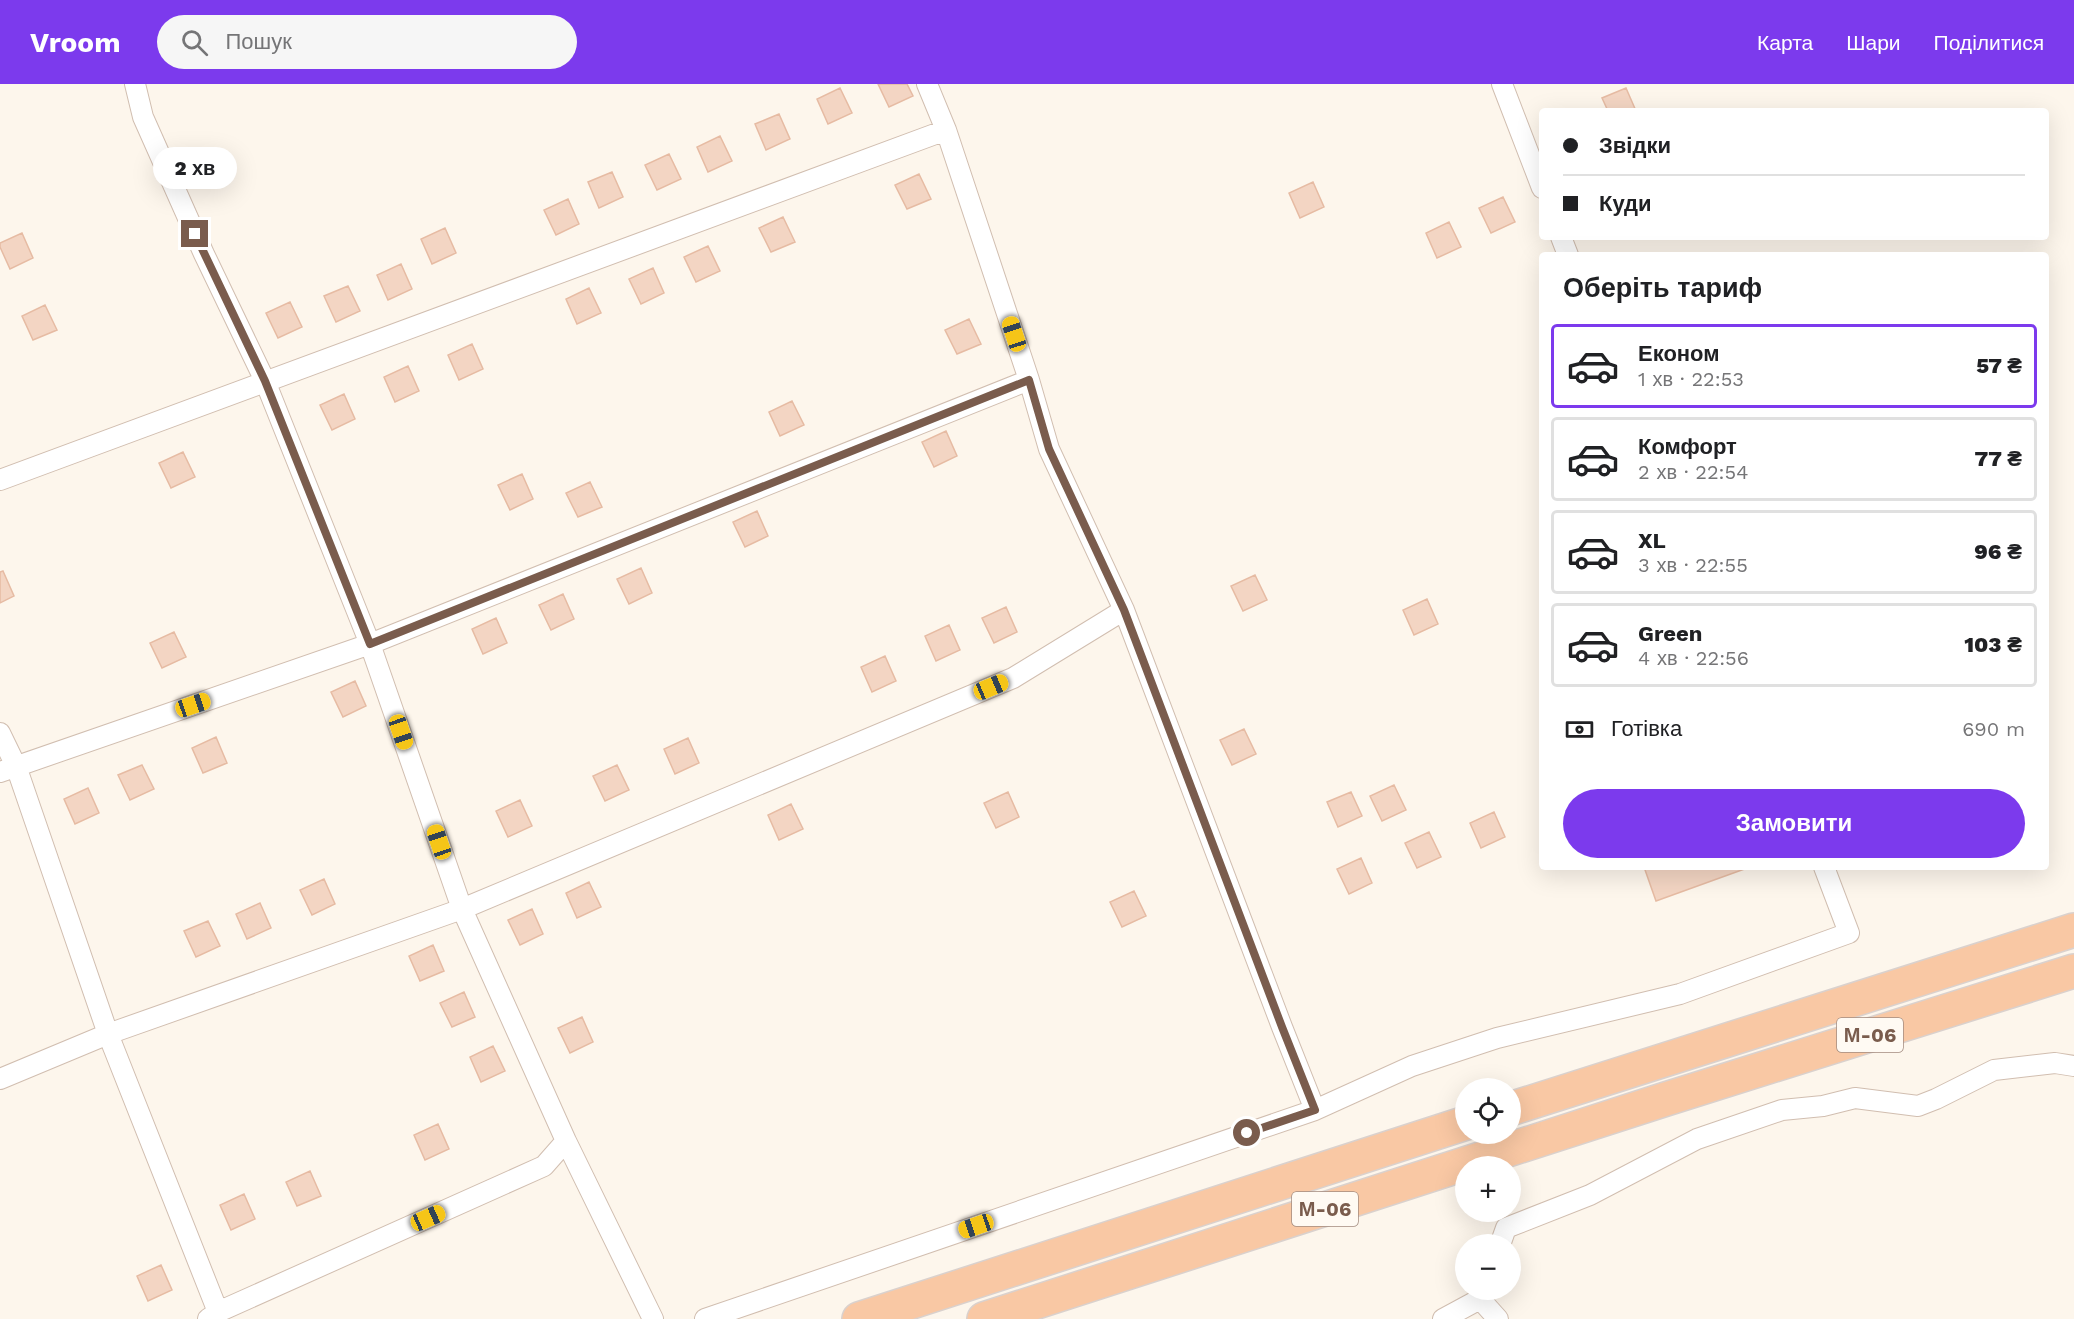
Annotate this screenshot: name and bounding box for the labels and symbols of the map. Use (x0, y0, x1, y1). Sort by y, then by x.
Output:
callout: 2 хв (153, 147, 237, 189)
route end (181, 220, 208, 247)
car (1000, 314, 1028, 354)
car (971, 672, 1011, 702)
car (173, 691, 213, 719)
car (387, 712, 415, 752)
car (425, 822, 453, 862)
road number: М-06 (1837, 1018, 1903, 1052)
route start (1233, 1119, 1260, 1146)
road number: М-06 (1292, 1192, 1358, 1226)
car (408, 1202, 448, 1234)
car (956, 1212, 996, 1240)

